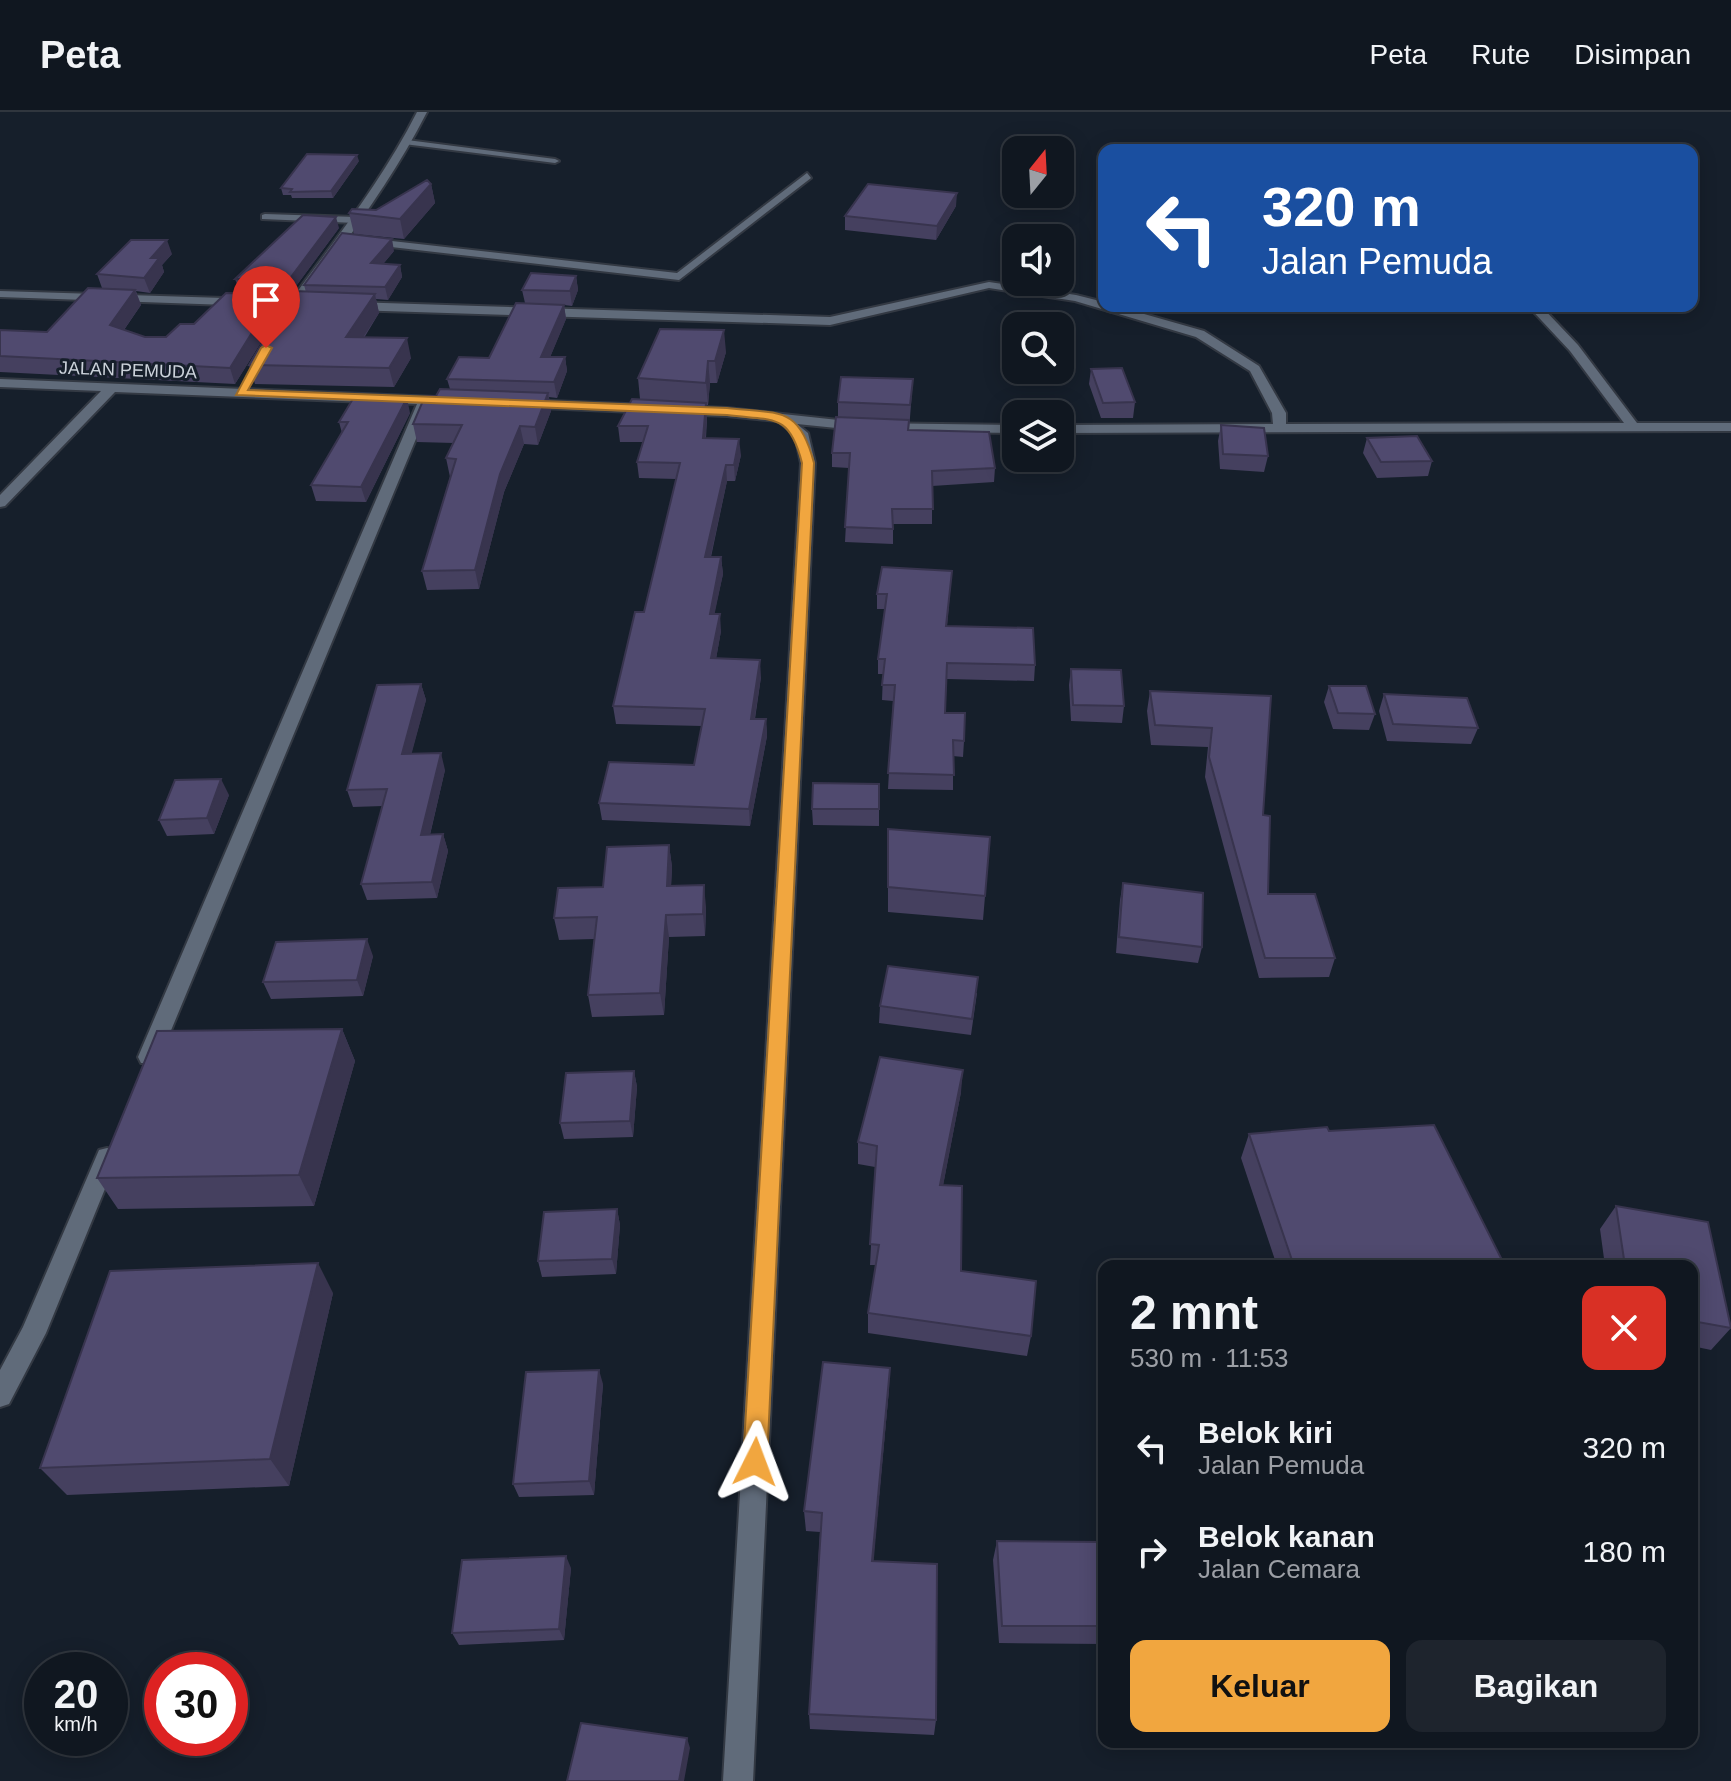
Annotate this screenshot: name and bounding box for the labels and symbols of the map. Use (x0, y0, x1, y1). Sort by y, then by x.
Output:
north arrow (1002, 136, 1074, 208)
pin (232, 266, 300, 348)
street label: JALAN PEMUDA (59, 358, 197, 382)
position arrow (713, 1420, 797, 1504)
speed limit sign: 30 (144, 1652, 248, 1756)

